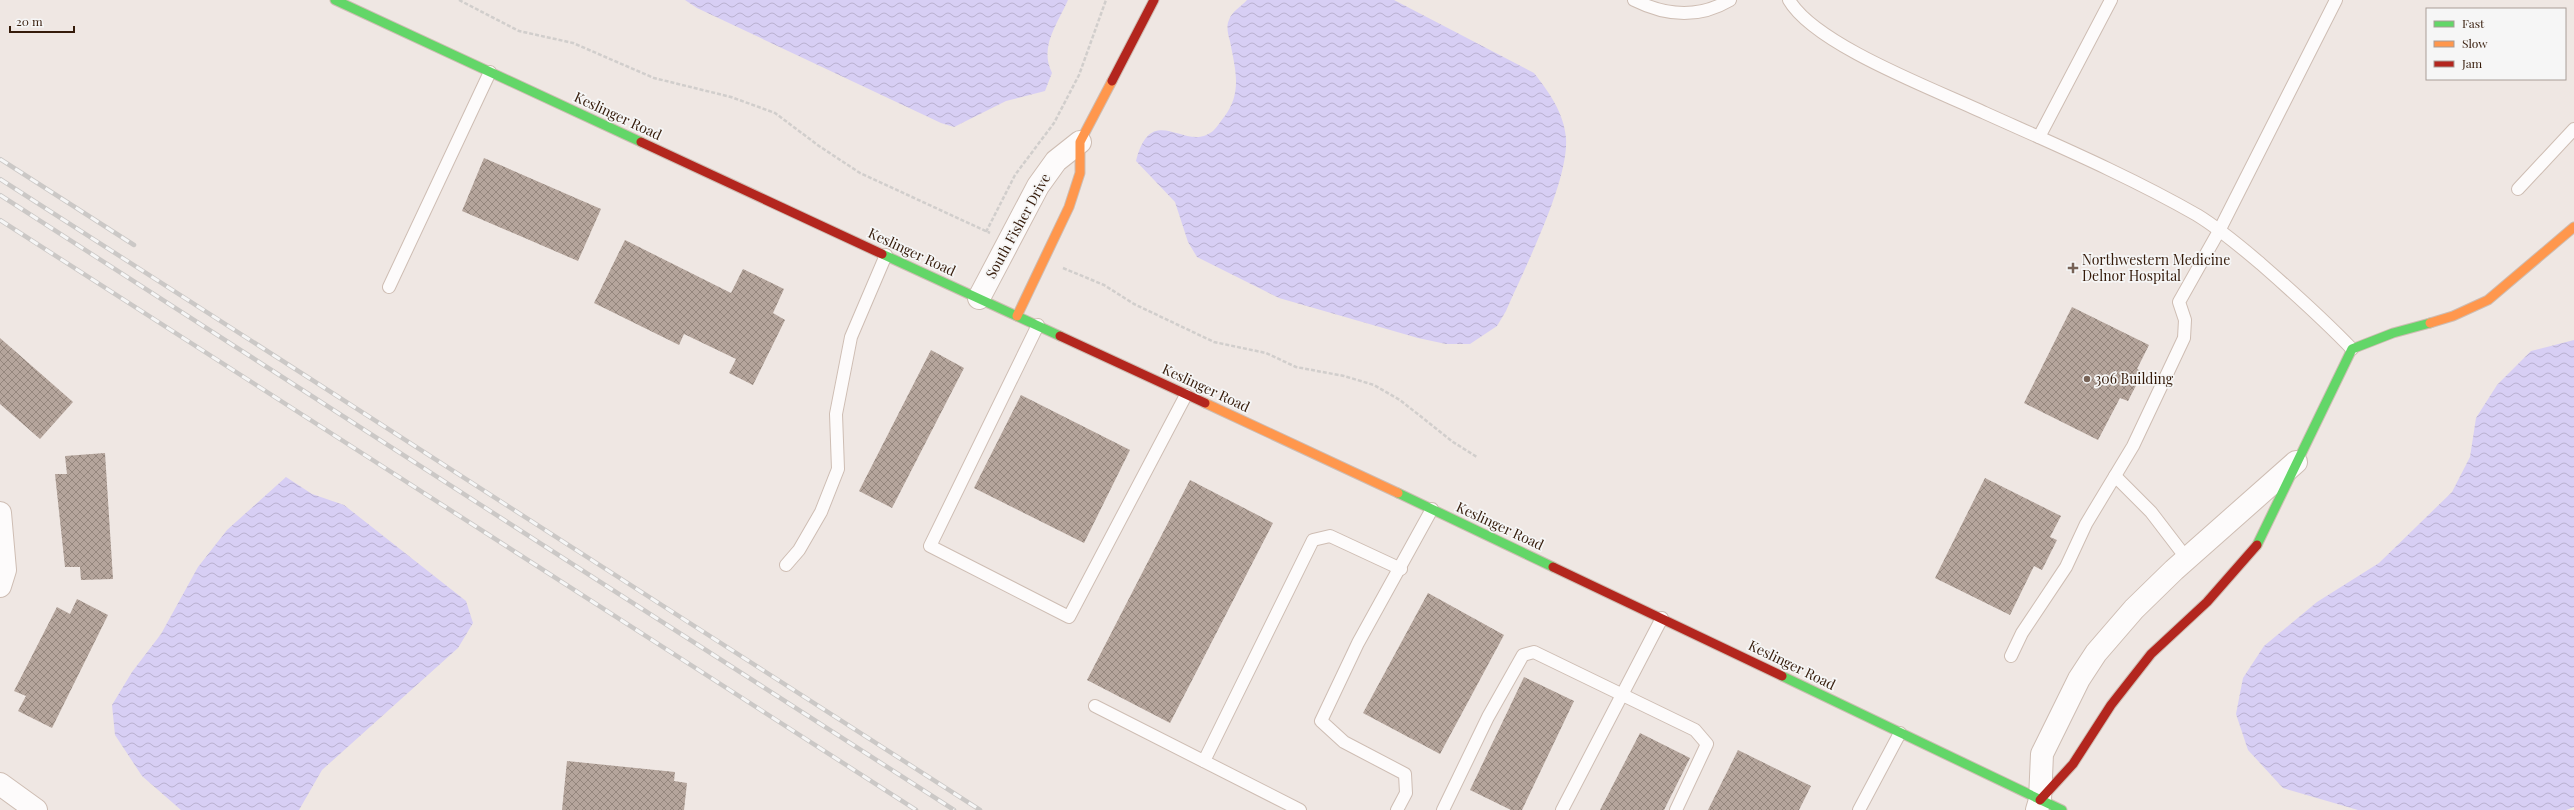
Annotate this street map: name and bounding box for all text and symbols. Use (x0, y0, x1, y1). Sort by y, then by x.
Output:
scale bar (10, 8, 74, 34)
legend (2426, 8, 2566, 80)
text: 20 m (16, 13, 43, 29)
text: Fast (2462, 15, 2485, 31)
text: Slow (2462, 35, 2488, 51)
text: Jam (2461, 55, 2483, 71)
street label: Keslinger Road (571, 87, 665, 144)
street label: South Fisher Drive (981, 170, 1054, 282)
street label: Keslinger Road (865, 223, 959, 280)
place label: Northwestern Medicine Delnor Hospital (2082, 250, 2230, 285)
marker: Northwestern Medicine Delnor Hospital (2067, 262, 2079, 274)
street label: Keslinger Road (1159, 359, 1253, 416)
place label: 306 Building (2095, 369, 2174, 388)
marker: 306 Building (2082, 374, 2092, 384)
street label: Keslinger Road (1453, 497, 1547, 554)
street label: Keslinger Road (1746, 635, 1839, 694)

